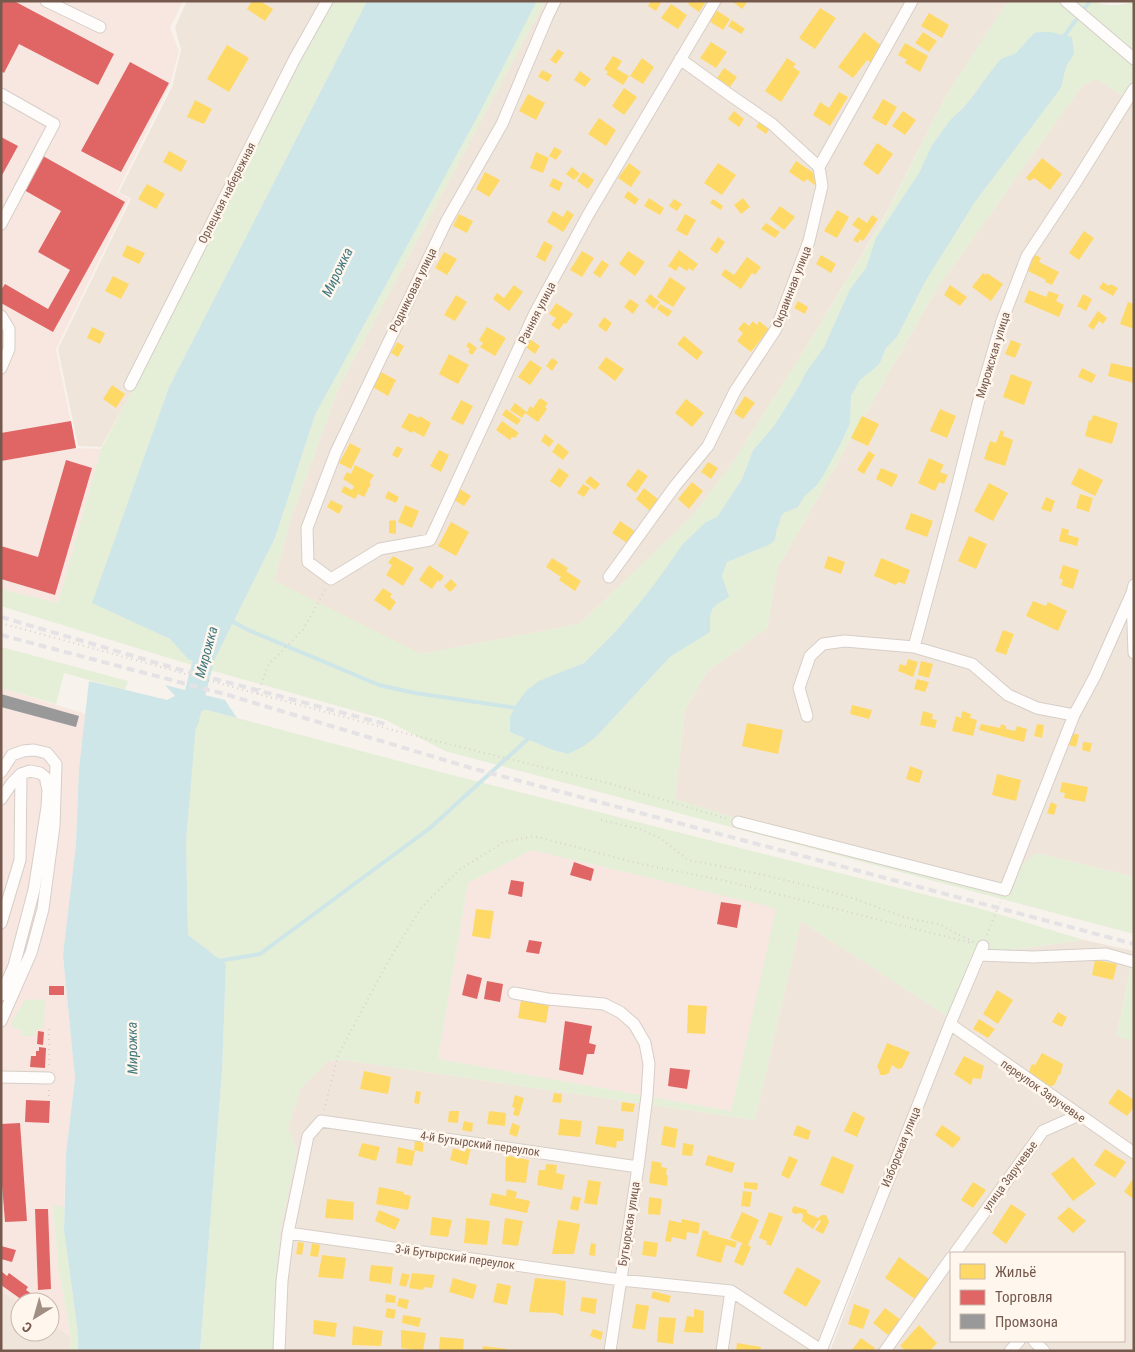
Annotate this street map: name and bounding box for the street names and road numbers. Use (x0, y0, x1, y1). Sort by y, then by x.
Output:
street label: Орлецкая набережная (195, 140, 259, 246)
street label: Окраинная улица (770, 244, 814, 330)
street label: Родниковая улица (387, 245, 440, 334)
street label: Ранняя улица (515, 279, 559, 346)
street label: Мирожская улица (973, 310, 1013, 400)
street label: переулок Заручевье (998, 1057, 1088, 1126)
street label: Изборская улица (879, 1105, 924, 1189)
street label: 4-й Бутырский переулок (419, 1129, 541, 1159)
street label: улица Заручевье (980, 1138, 1040, 1214)
street label: Бутырская улица (615, 1180, 643, 1267)
street label: 3-й Бутырский переулок (394, 1242, 516, 1272)

